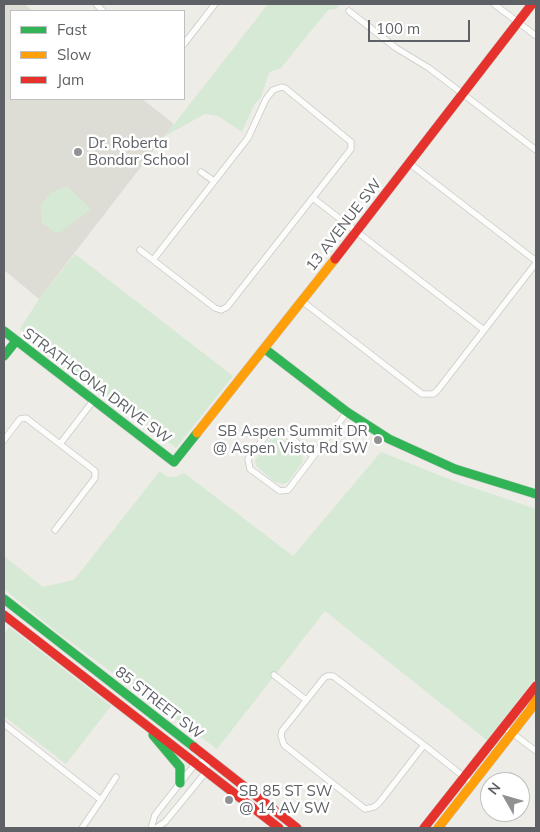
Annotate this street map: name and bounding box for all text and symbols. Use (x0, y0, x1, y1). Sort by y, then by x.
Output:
legend (10, 10, 185, 100)
scale bar (370, 10, 472, 42)
text: 100 m (376, 19, 420, 38)
text: Fast (57, 20, 87, 39)
text: Slow (57, 45, 91, 64)
text: Jam (57, 70, 84, 89)
place label: Dr. Roberta Bondar School (88, 134, 189, 169)
marker: Dr. Roberta Bondar School (72, 146, 84, 158)
street label: 13 AVENUE SW (302, 175, 386, 275)
street label: STRATHCONA DRIVE SW (19, 324, 175, 448)
place label: SB Aspen Summit DR @ Aspen Vista Rd SW (213, 422, 368, 457)
marker: SB Aspen Summit DR @ Aspen Vista Rd SW (372, 434, 384, 446)
street label: 85 STREET SW (111, 663, 207, 743)
north arrow (480, 772, 530, 822)
text: N (484, 779, 504, 798)
place label: SB 85 ST SW @ 14 AV SW (239, 782, 332, 817)
marker: SB 85 ST SW @ 14 AV SW (223, 794, 235, 806)

